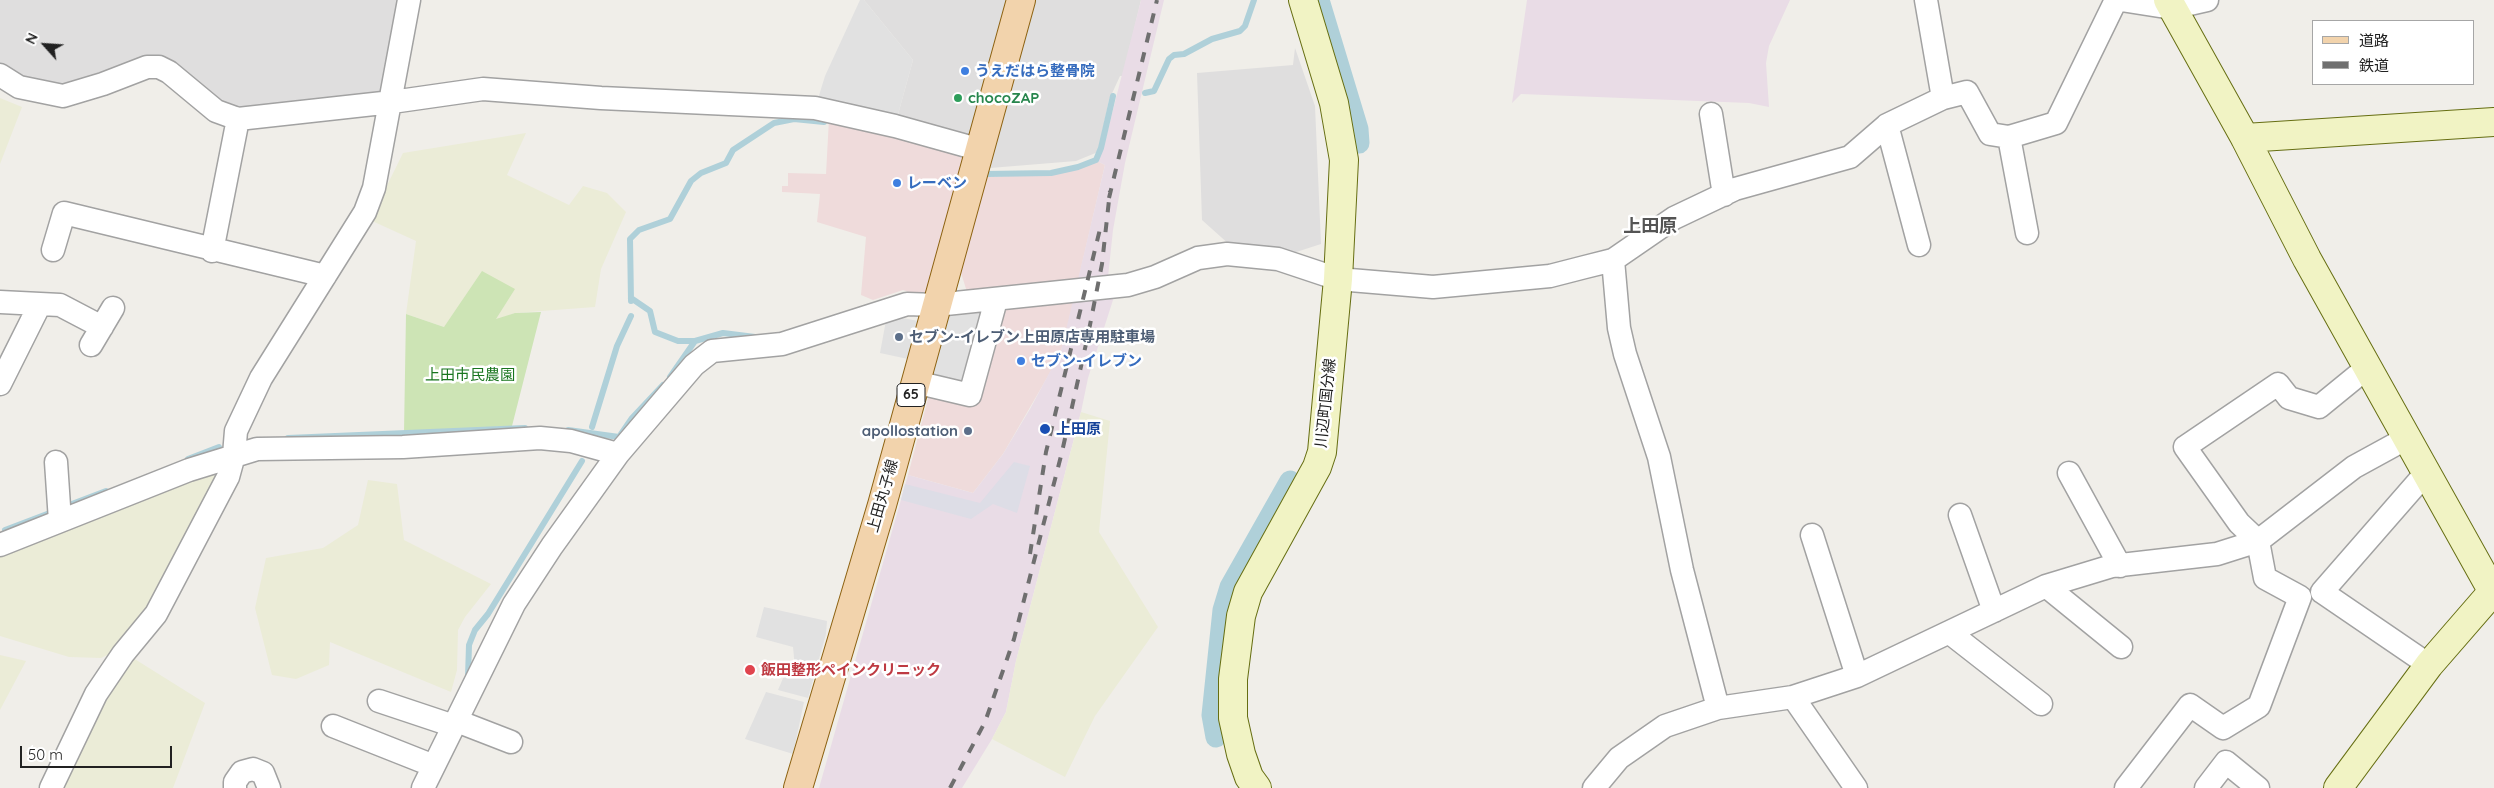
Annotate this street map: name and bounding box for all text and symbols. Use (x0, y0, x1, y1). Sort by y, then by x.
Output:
north arrow (20, 20, 70, 70)
legend (2312, 20, 2474, 85)
text: N (21, 30, 42, 47)
text: 道路 (2359, 31, 2389, 50)
text: 鉄道 (2359, 56, 2389, 75)
place label: うえだはら整骨院 (975, 62, 1095, 80)
marker: うえだはら整骨院 (959, 65, 971, 77)
place label: chocoZAP (968, 89, 1039, 107)
marker: chocoZAP (952, 92, 964, 104)
place label: レーベン (907, 174, 967, 192)
marker: レーベン (891, 177, 903, 189)
district label: 上田原 (1623, 216, 1677, 238)
place label: セブン-イレブン上田原店専用駐車場 (909, 328, 1155, 346)
marker: セブン-イレブン上田原店専用駐車場 (893, 331, 905, 343)
place label: セブン-イレブン (1031, 352, 1142, 370)
marker: セブン-イレブン (1015, 355, 1027, 367)
street label: 川辺町国分線 (1312, 357, 1340, 449)
park label: 上田市民農園 (425, 366, 515, 384)
road number: 65 (897, 384, 925, 406)
place label: 上田原 (1056, 420, 1101, 438)
place label: apollostation (862, 422, 958, 440)
marker: 上田原 (1038, 422, 1052, 436)
marker: apollostation (962, 425, 974, 437)
street label: 上田丸子線 (864, 457, 902, 535)
place label: 飯田整形ペインクリニック (761, 661, 941, 679)
marker: 飯田整形ペインクリニック (743, 663, 757, 677)
scale bar (22, 736, 175, 768)
text: 50 m (28, 745, 63, 764)

